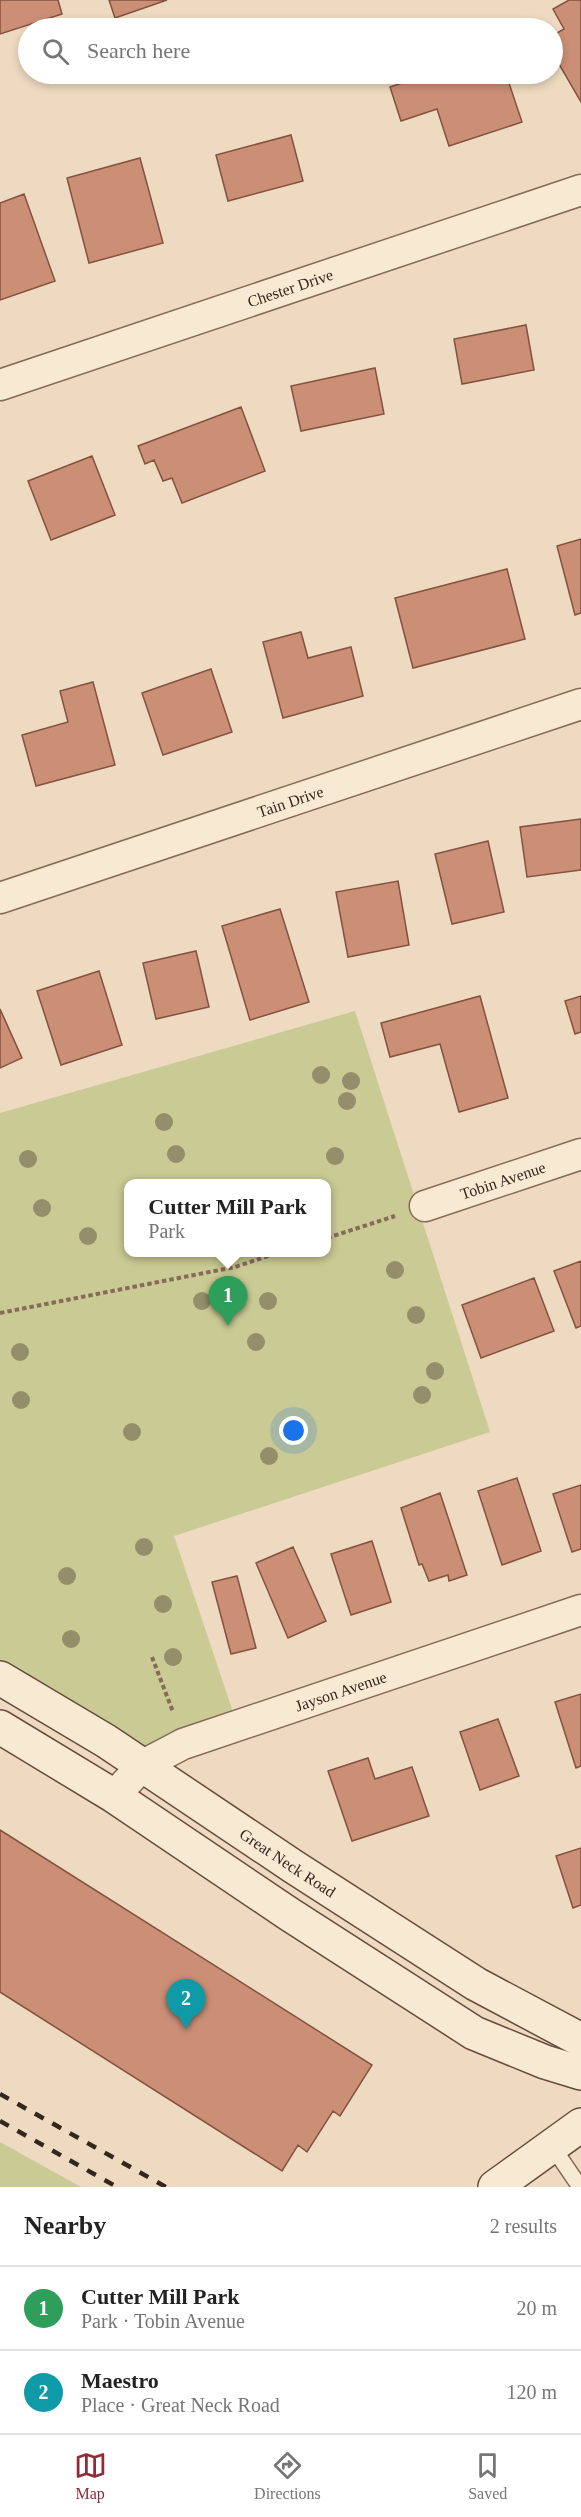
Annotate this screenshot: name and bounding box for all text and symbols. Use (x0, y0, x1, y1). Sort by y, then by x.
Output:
search box (18, 18, 563, 84)
icon: search (39, 35, 72, 68)
text: Search here (87, 38, 190, 63)
street label: Chester Drive (245, 266, 335, 310)
street label: Tain Drive (255, 783, 326, 820)
street label: Tobin Avenue (458, 1158, 548, 1203)
popup (124, 1179, 331, 1257)
text: Cutter Mill Park (148, 1194, 307, 1219)
text: Park (148, 1220, 185, 1242)
pin: 1 (208, 1276, 248, 1326)
your location (279, 1416, 308, 1445)
street label: Jayson Avenue (293, 1668, 389, 1715)
street label: Great Neck Road (236, 1825, 339, 1900)
pin: 2 (166, 1980, 206, 2029)
text: Nearby (24, 2211, 106, 2240)
text: 2 results (490, 2215, 557, 2237)
text: Cutter Mill Park (81, 2284, 239, 2309)
text: 1 (39, 2297, 49, 2319)
text: 20 m (516, 2297, 557, 2319)
text: Park · Tobin Avenue (81, 2310, 245, 2332)
text: Maestro (81, 2368, 159, 2393)
text: 2 (39, 2381, 49, 2403)
text: 120 m (506, 2381, 557, 2403)
text: Place · Great Neck Road (81, 2394, 280, 2416)
tab: Map (74, 2449, 107, 2503)
tab: Directions (254, 2449, 321, 2503)
tab: Saved (468, 2449, 507, 2503)

